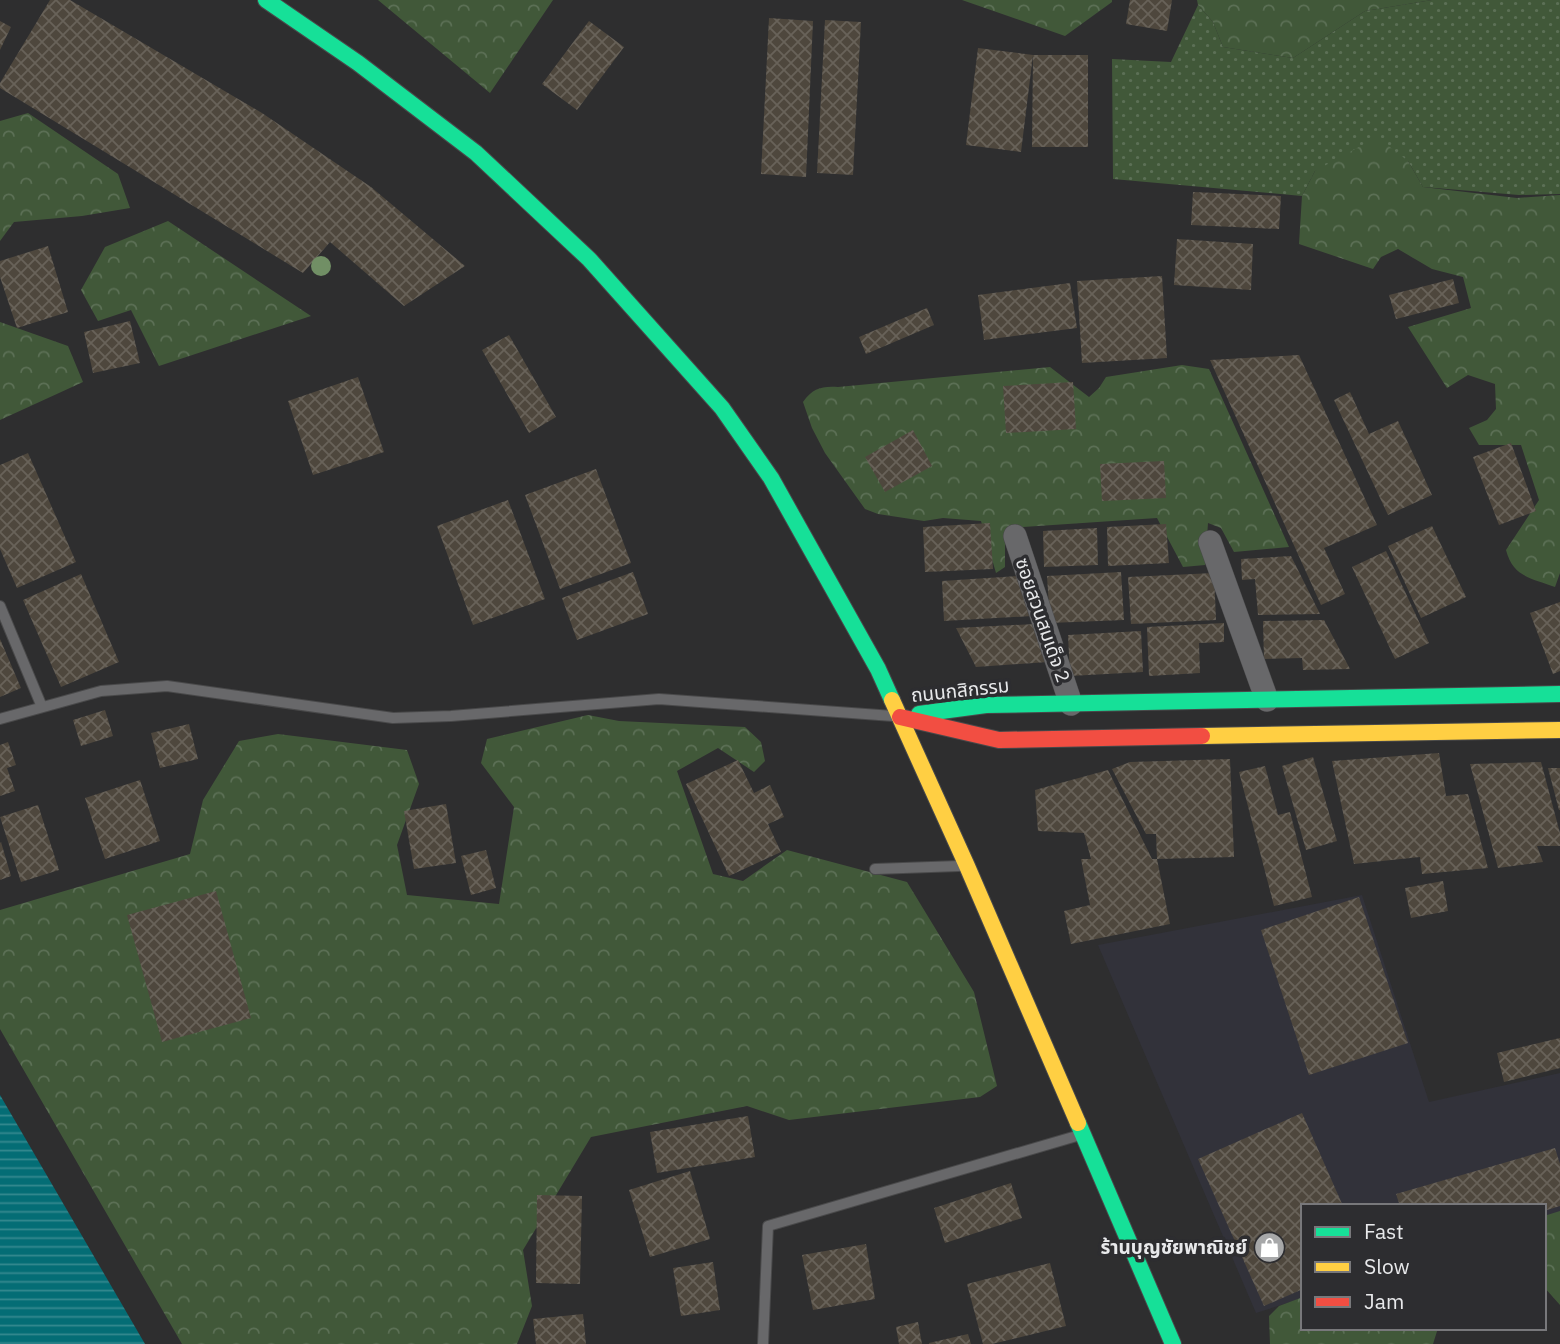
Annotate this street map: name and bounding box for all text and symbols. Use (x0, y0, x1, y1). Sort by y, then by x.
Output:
street label: ซอยสวนสมเด็จ 2 (1010, 555, 1076, 685)
street label: ถนนกสิกรรม (910, 673, 1010, 707)
legend (1301, 1204, 1546, 1330)
text: Fast (1364, 1217, 1404, 1245)
shop icon: ร้านบุญชัยพาณิชย์ (1253, 1230, 1287, 1264)
place label: ร้านบุญชัยพาณิชย์ (1100, 1235, 1247, 1259)
text: Slow (1364, 1252, 1410, 1280)
text: Jam (1364, 1287, 1404, 1315)

